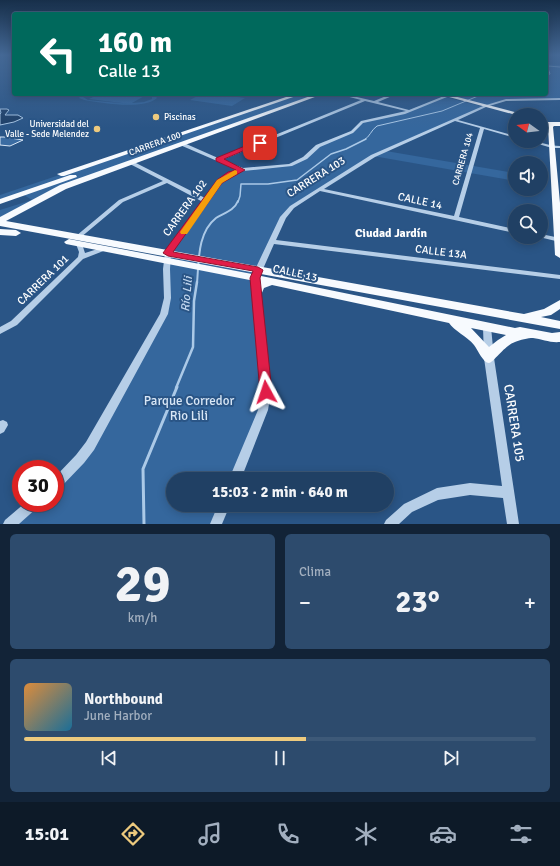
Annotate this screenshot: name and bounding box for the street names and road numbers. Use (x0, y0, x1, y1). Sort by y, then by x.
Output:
street label: CARRERA 100 (128, 129, 183, 158)
street label: CARRERA 104 (450, 131, 476, 187)
street label: CARRERA 103 (284, 154, 348, 200)
street label: CARRERA 102 (160, 177, 210, 239)
street label: CALLE 14 (397, 190, 443, 212)
street label: CALLE 13A (414, 242, 468, 262)
street label: CARRERA 101 (15, 252, 71, 308)
street label: CALLE 13 (272, 262, 318, 284)
street label: CARRERA 105 (500, 383, 528, 463)

